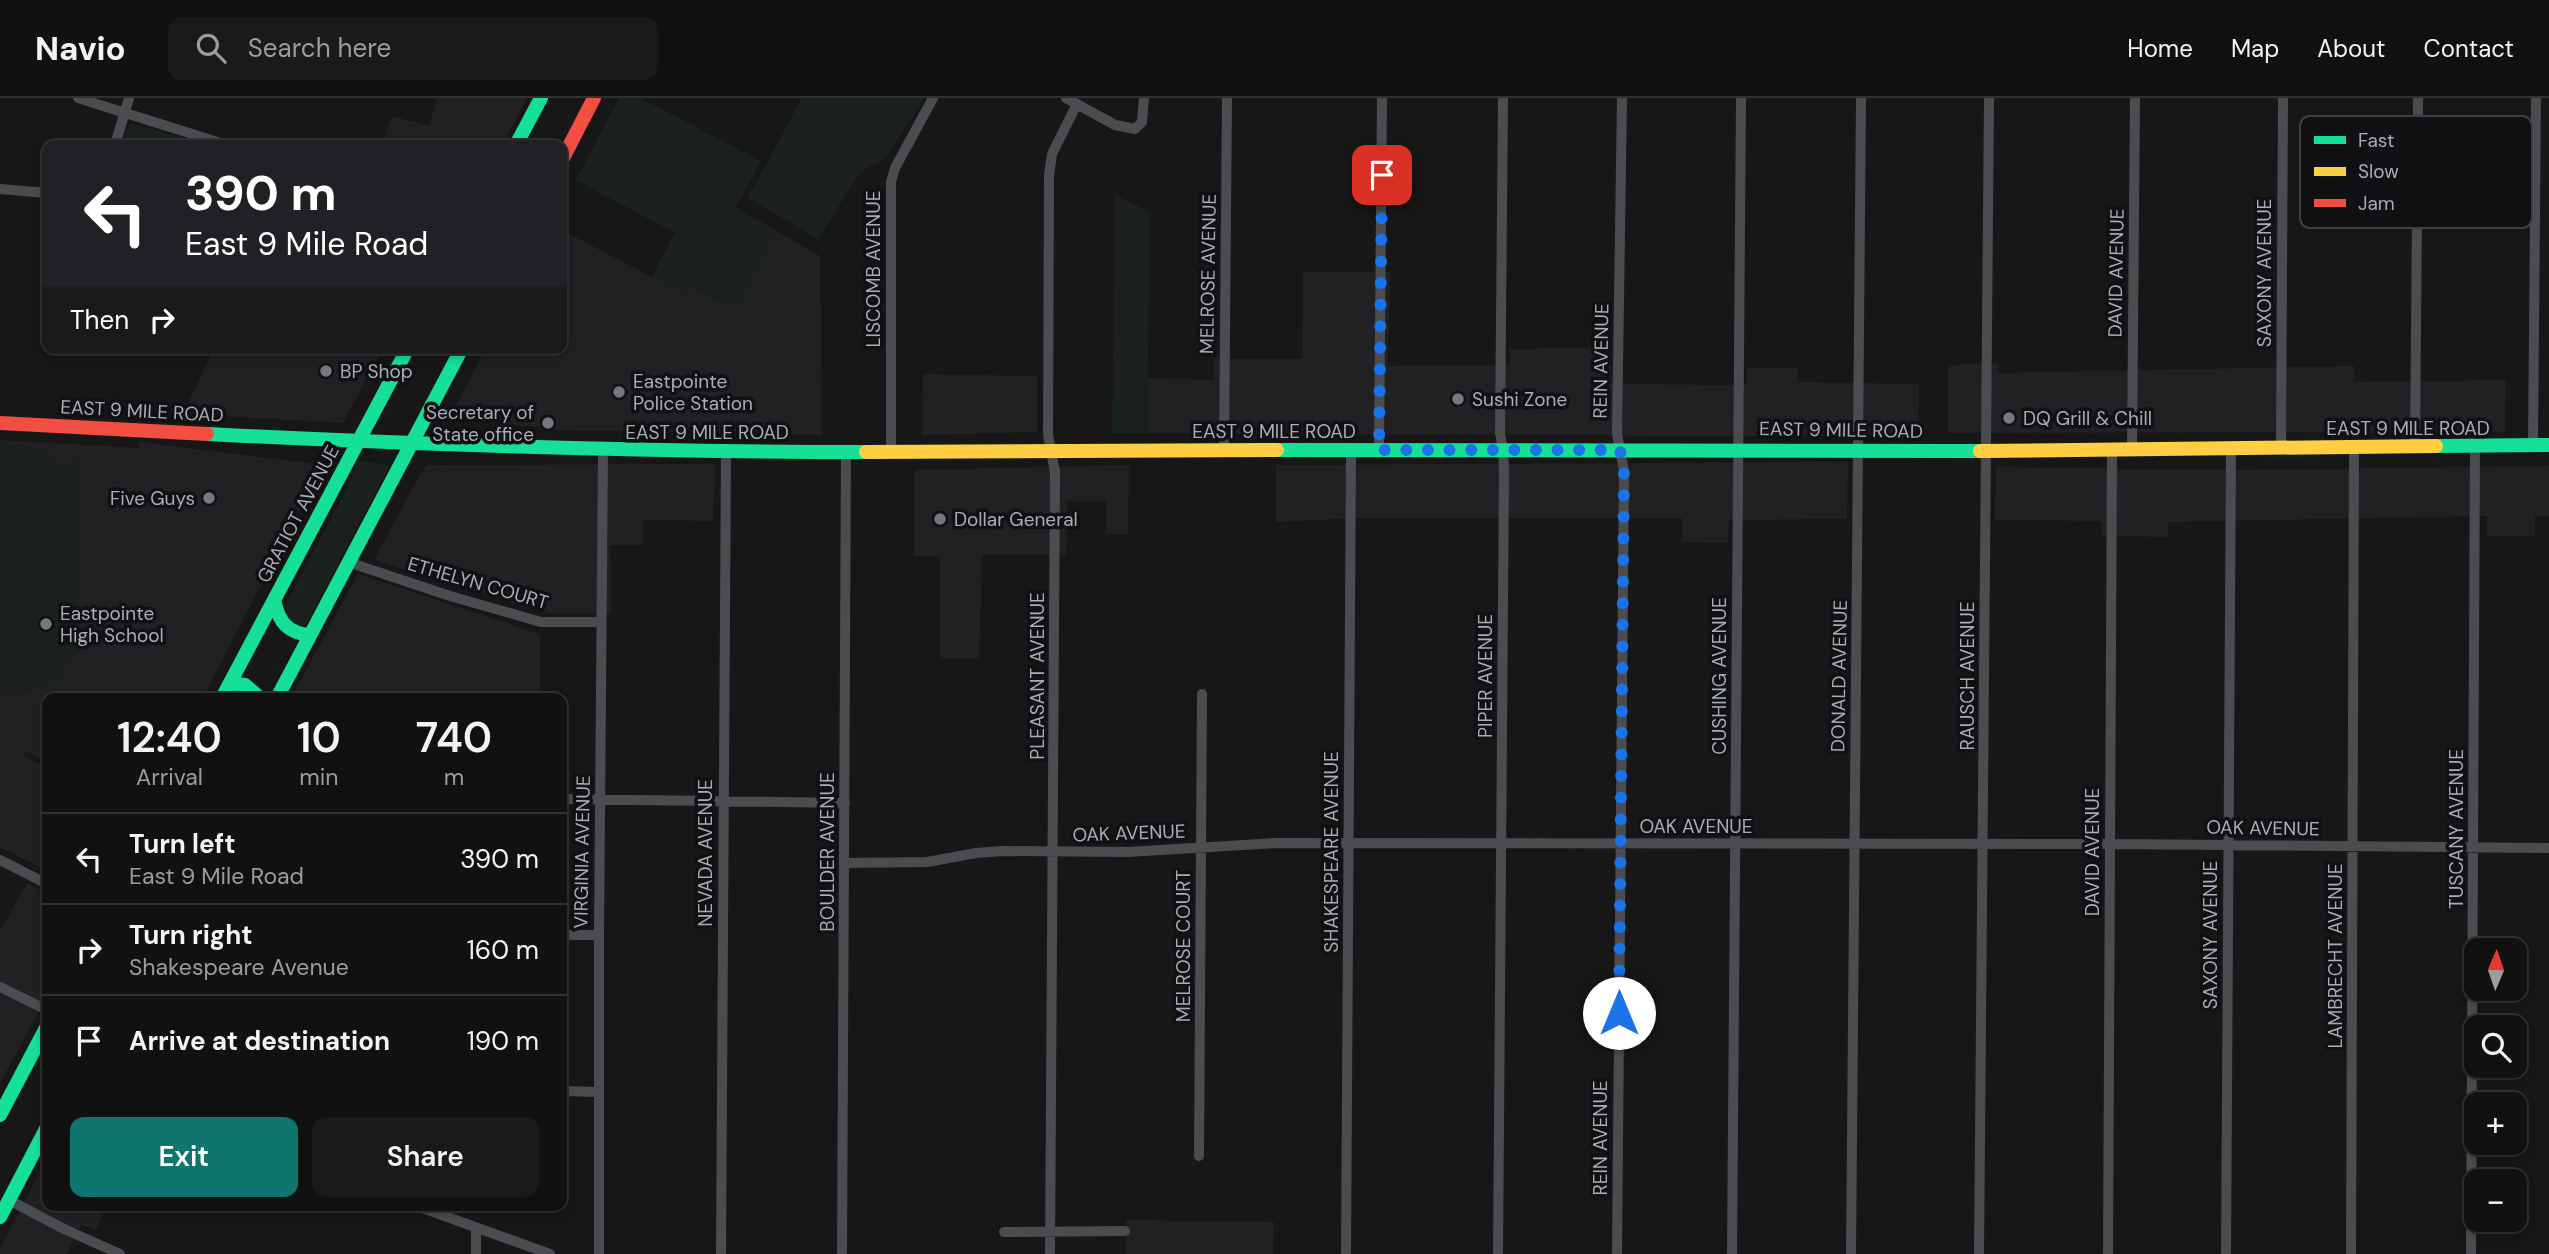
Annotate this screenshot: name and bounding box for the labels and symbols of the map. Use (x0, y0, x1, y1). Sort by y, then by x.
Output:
legend (2300, 116, 2532, 228)
text: Fast (2358, 128, 2394, 153)
pin (1352, 145, 1412, 205)
text: Slow (2358, 159, 2399, 184)
street label: LISCOMB AVENUE (861, 191, 886, 347)
text: Jam (2358, 191, 2395, 216)
street label: MELROSE AVENUE (1194, 194, 1222, 354)
street label: SAXONY AVENUE (2252, 199, 2277, 347)
street label: DAVID AVENUE (2102, 208, 2130, 338)
street label: REIN AVENUE (1587, 303, 1615, 419)
place label: BP Shop (340, 359, 413, 384)
marker: BP Shop (318, 363, 334, 379)
place label: Eastpointe Police Station (633, 369, 753, 416)
marker: Eastpointe Police Station (611, 384, 627, 400)
place label: Sushi Zone (1472, 387, 1567, 412)
marker: Sushi Zone (1450, 391, 1466, 407)
street label: EAST 9 MILE ROAD (60, 394, 224, 428)
place label: Secretary of State office (426, 400, 534, 447)
place label: DQ Grill & Chill (2023, 406, 2152, 431)
marker: DQ Grill & Chill (2001, 410, 2017, 426)
marker: Secretary of State office (540, 415, 556, 431)
street label: EAST 9 MILE ROAD (1759, 416, 1923, 444)
street label: EAST 9 MILE ROAD (2326, 416, 2490, 441)
street label: EAST 9 MILE ROAD (1192, 419, 1356, 444)
street label: EAST 9 MILE ROAD (625, 420, 789, 445)
street label: GRATIOT AVENUE (251, 441, 345, 587)
place label: Five Guys (110, 486, 195, 511)
marker: Five Guys (201, 490, 217, 506)
place label: Dollar General (954, 507, 1078, 532)
marker: Dollar General (932, 511, 948, 527)
street label: ETHELYN COURT (405, 551, 552, 615)
street label: PLEASANT AVENUE (1025, 592, 1050, 760)
street label: CUSHING AVENUE (1707, 597, 1732, 755)
street label: DONALD AVENUE (1825, 600, 1853, 752)
place label: Eastpointe High School (60, 601, 164, 648)
street label: RAUSCH AVENUE (1955, 602, 1980, 750)
street label: PIPER AVENUE (1473, 614, 1498, 738)
marker: Eastpointe High School (38, 616, 54, 632)
street label: TUSCANY AVENUE (2444, 749, 2469, 909)
street label: SHAKESPEARE AVENUE (1319, 751, 1344, 953)
street label: BOULDER AVENUE (815, 772, 840, 932)
street label: VIRGINIA AVENUE (568, 775, 596, 929)
street label: NEVADA AVENUE (693, 779, 718, 927)
street label: DAVID AVENUE (2080, 788, 2105, 916)
street label: OAK AVENUE (1639, 814, 1753, 839)
street label: OAK AVENUE (2206, 815, 2320, 841)
street label: OAK AVENUE (1072, 819, 1186, 847)
street label: SAXONY AVENUE (2198, 861, 2223, 1009)
street label: LAMBRECHT AVENUE (2323, 864, 2348, 1048)
street label: MELROSE COURT (1171, 870, 1196, 1022)
north arrow (2464, 938, 2527, 1001)
position arrow (1582, 976, 1656, 1050)
street label: REIN AVENUE (1588, 1080, 1613, 1196)

